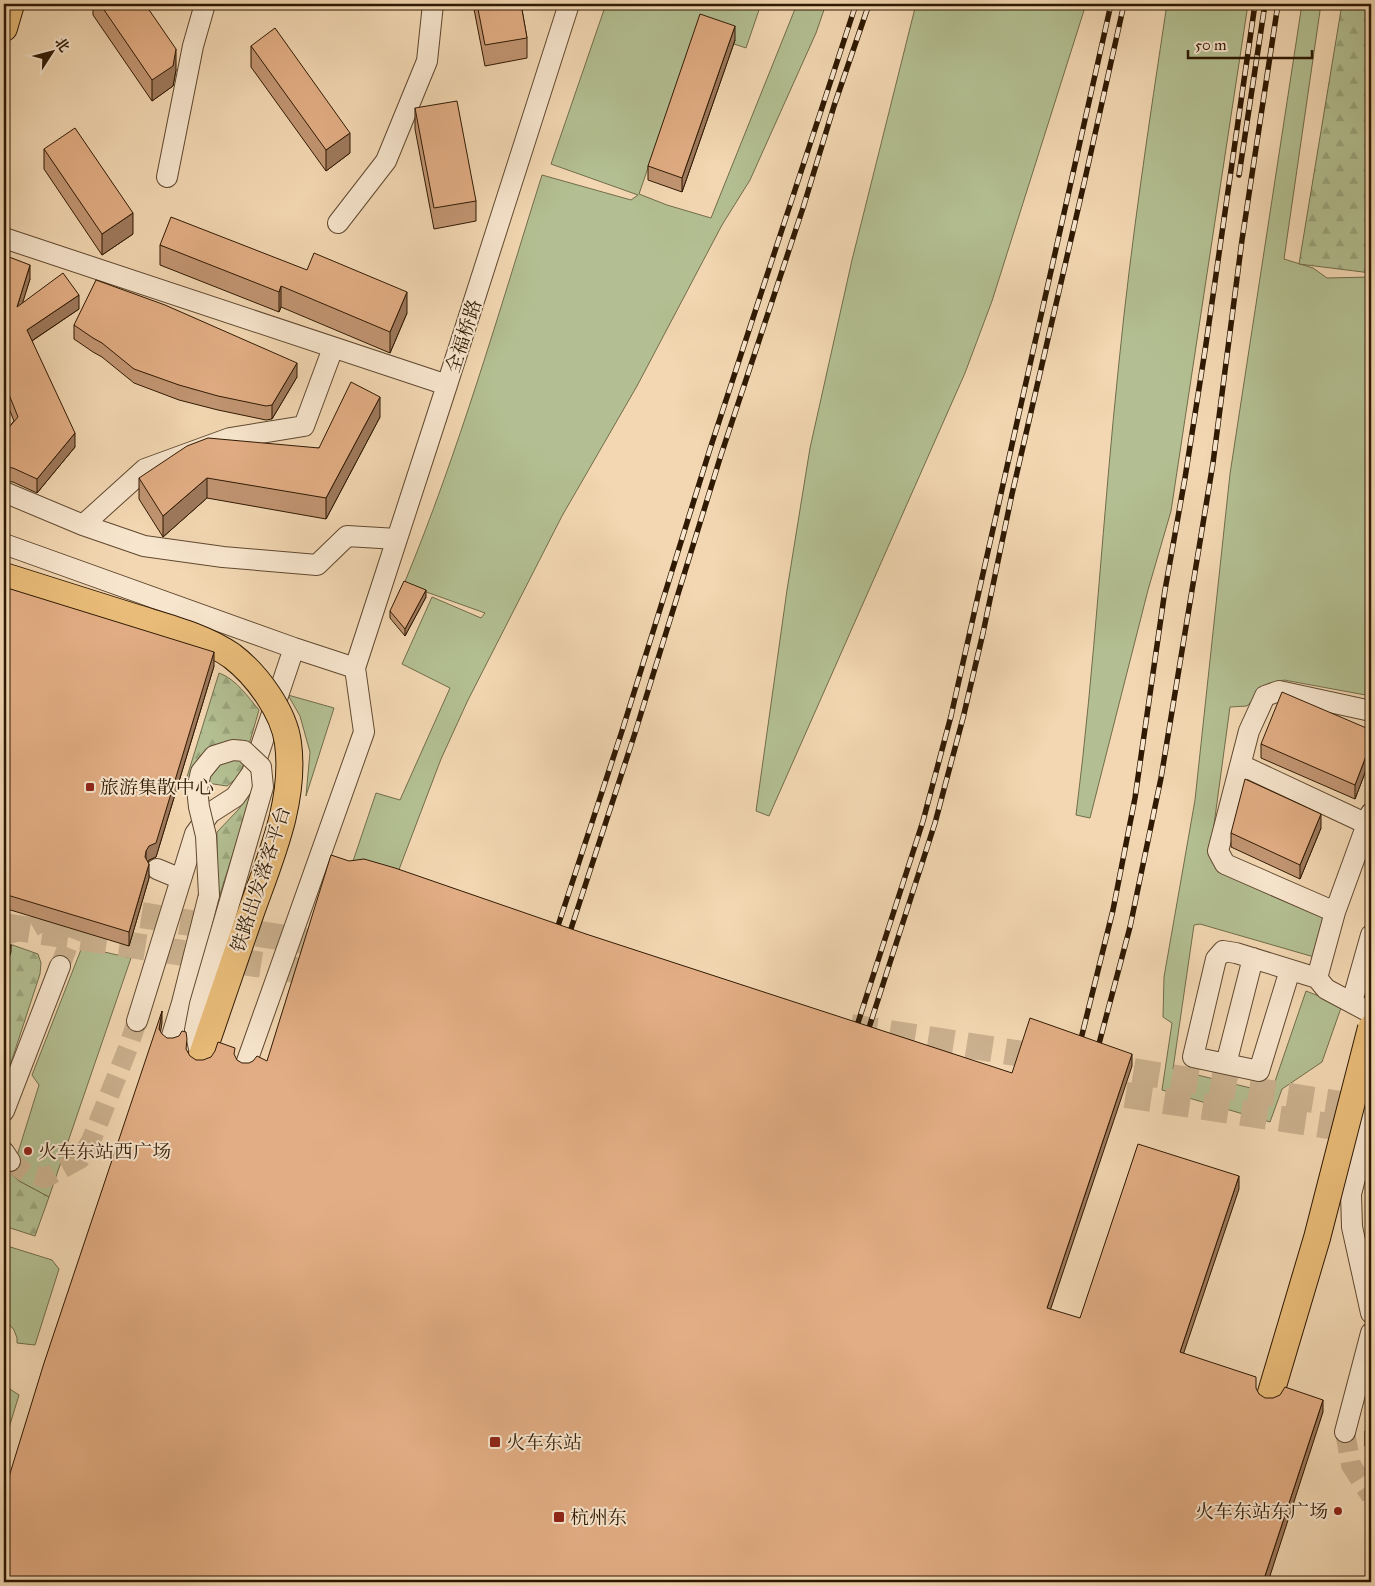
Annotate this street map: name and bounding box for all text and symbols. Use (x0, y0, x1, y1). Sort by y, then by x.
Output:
north arrow (28, 28, 78, 78)
scale bar (1188, 28, 1311, 60)
text: 北 (51, 34, 73, 55)
text: 50 m (1195, 36, 1227, 54)
street label: 全福桥路 (441, 296, 486, 376)
place label: 旅游集散中心 (100, 776, 214, 799)
marker: 旅游集散中心 (84, 781, 96, 793)
street label: 铁路出发落客平台 (226, 803, 295, 955)
place label: 火车东站西广场 (38, 1140, 171, 1163)
marker: 火车东站西广场 (22, 1145, 34, 1157)
place label: 火车东站 (506, 1431, 582, 1454)
marker: 火车东站 (488, 1435, 502, 1449)
place label: 火车东站东广场 (1195, 1500, 1328, 1523)
marker: 火车东站东广场 (1332, 1505, 1344, 1517)
place label: 杭州东 (570, 1506, 627, 1529)
marker: 杭州东 (552, 1510, 566, 1524)

